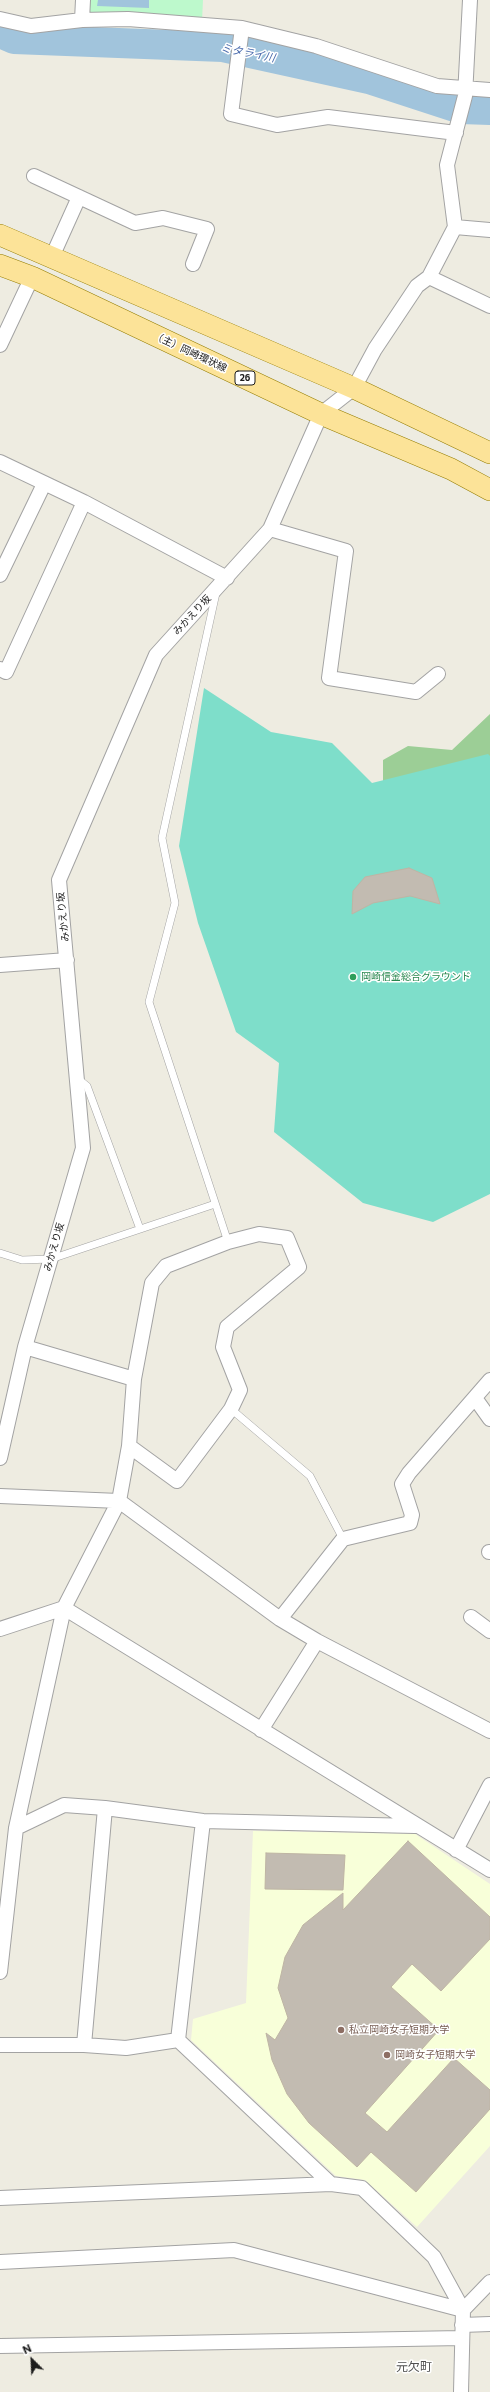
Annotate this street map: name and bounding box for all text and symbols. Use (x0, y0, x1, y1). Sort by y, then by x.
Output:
water label: ミタライ川 (220, 41, 276, 65)
street label: （主）岡崎環状線 (151, 330, 229, 374)
road number: 26 (235, 371, 255, 385)
street label: みかえり坂 (171, 593, 213, 637)
street label: みかえり坂 (54, 892, 72, 942)
place label: 岡崎信金総合グラウンド (361, 971, 471, 983)
marker: 岡崎信金総合グラウンド (348, 972, 358, 982)
street label: みかえり坂 (41, 1221, 67, 1273)
place label: 私立岡崎女子短期大学 (349, 2024, 449, 2036)
marker: 私立岡崎女子短期大学 (336, 2025, 346, 2035)
place label: 岡崎女子短期大学 (395, 2049, 475, 2061)
marker: 岡崎女子短期大学 (382, 2050, 392, 2060)
north arrow (12, 2340, 52, 2380)
text: N (20, 2341, 33, 2356)
district label: 元欠町 (396, 2360, 432, 2374)

